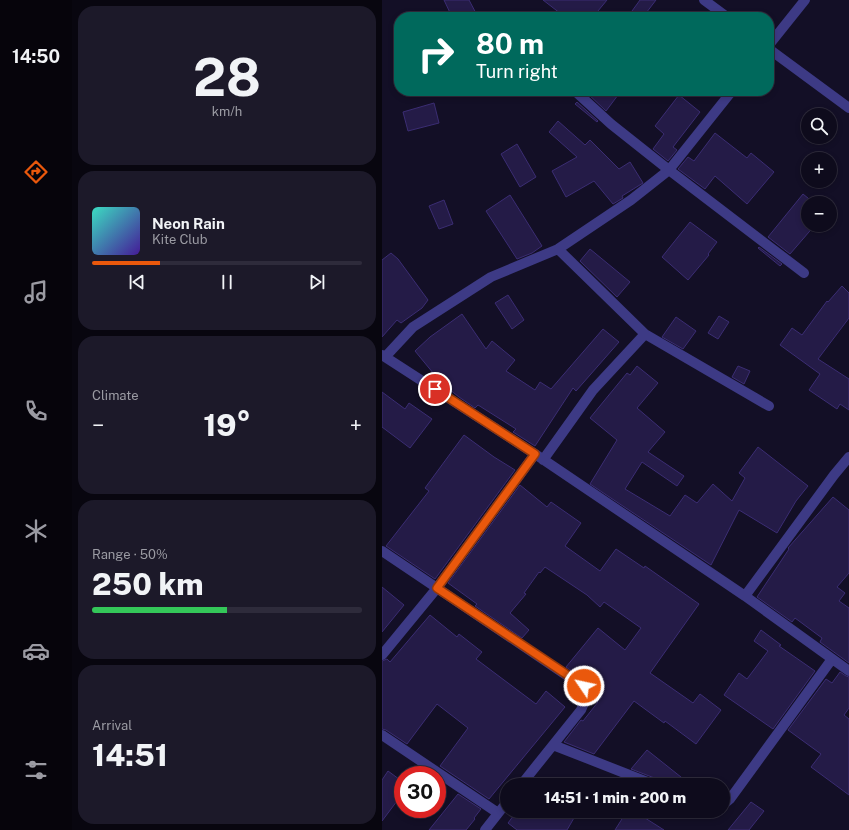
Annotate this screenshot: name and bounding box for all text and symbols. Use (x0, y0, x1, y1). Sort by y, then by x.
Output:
text: 80 m (476, 27, 544, 60)
icon: right (410, 28, 462, 80)
text: 14:50 (12, 46, 60, 67)
text: 28 (193, 47, 261, 108)
text: Turn right (476, 61, 558, 82)
text: km/h (212, 104, 242, 119)
map controls (801, 108, 837, 232)
button: search (801, 108, 837, 144)
button: + (801, 152, 837, 188)
icon: directions (22, 158, 50, 186)
button: − (801, 196, 837, 232)
text: Neon Rain (152, 215, 225, 232)
text: Kite Club (152, 232, 207, 247)
icon: previous (126, 271, 148, 293)
icon: pause (216, 271, 238, 293)
icon: next (306, 271, 328, 293)
icon: music (22, 278, 50, 306)
pin (418, 372, 452, 406)
icon: arrive (424, 378, 446, 400)
text: Climate (92, 388, 139, 403)
icon: phone (22, 397, 50, 425)
text: 19° (203, 407, 251, 443)
text: − (92, 412, 104, 438)
text: + (350, 412, 362, 438)
icon: climate (22, 517, 50, 545)
text: Range · 50% (92, 547, 168, 562)
text: 250 km (92, 566, 204, 602)
icon: car (22, 637, 50, 665)
position arrow (563, 665, 605, 707)
text: Arrival (92, 718, 132, 733)
text: 14:51 (92, 737, 168, 773)
icon: filters (22, 756, 50, 784)
speed limit sign: 30 (394, 766, 446, 818)
text: 14:51 · 1 min · 200 m (544, 789, 686, 806)

